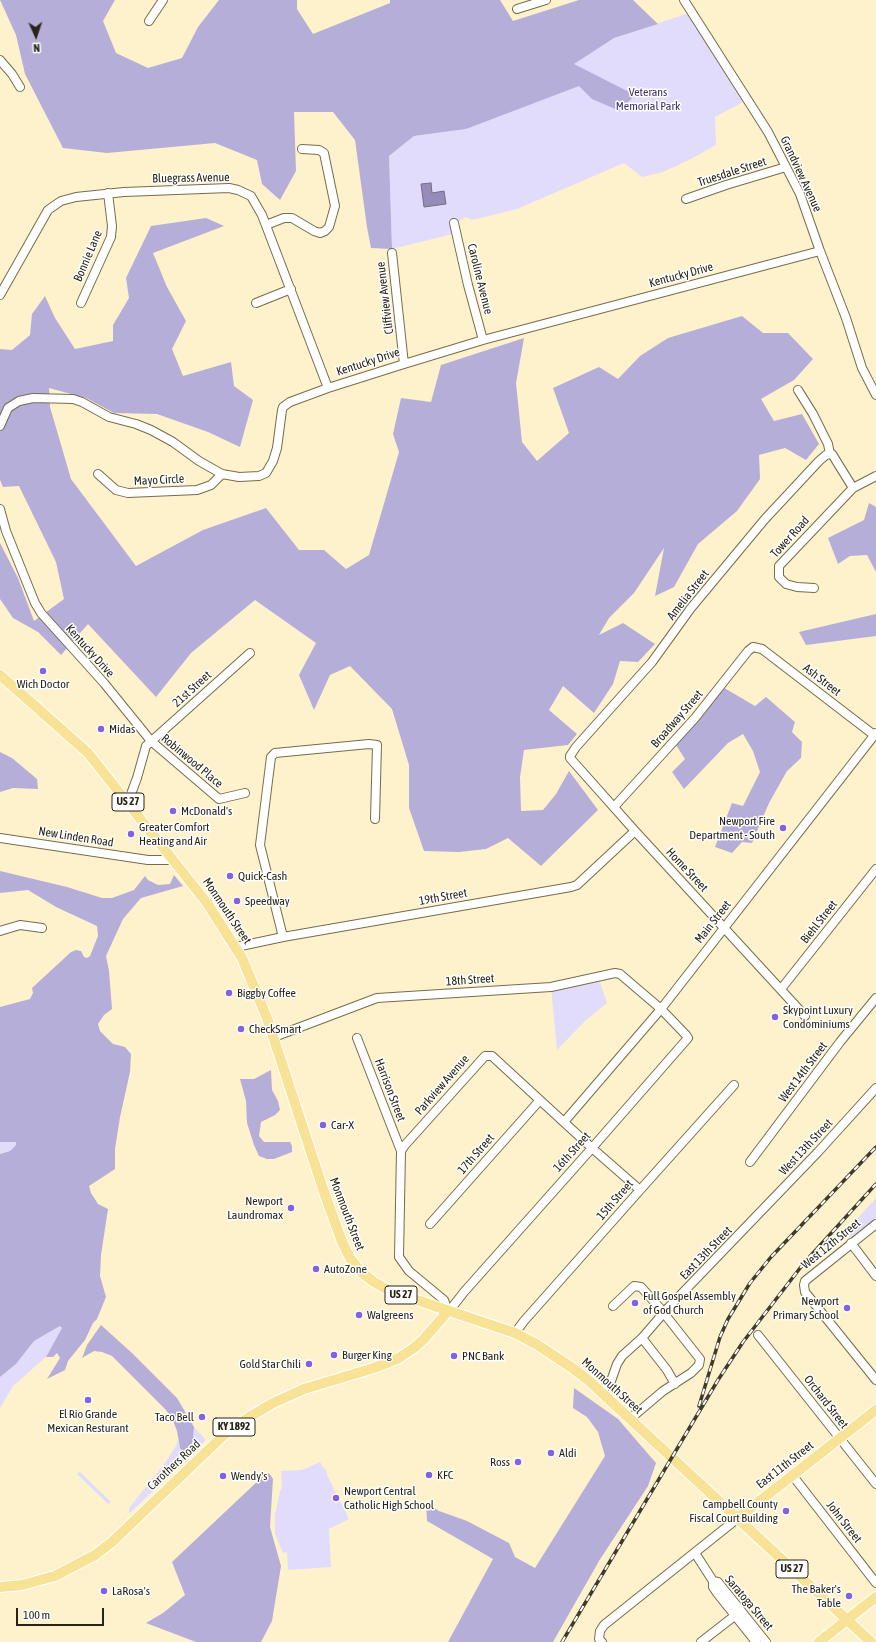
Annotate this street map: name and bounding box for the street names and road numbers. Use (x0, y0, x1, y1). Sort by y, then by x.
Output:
street label: Grandview Avenue (777, 134, 825, 214)
street label: Truesdale Street (696, 154, 768, 190)
street label: Bluegrass Avenue (152, 170, 230, 186)
street label: Bonnie Lane (71, 228, 105, 284)
street label: Caroline Avenue (464, 242, 496, 316)
street label: Kentucky Drive (647, 260, 715, 290)
street label: Cliffview Avenue (373, 261, 397, 335)
street label: Kentucky Drive (335, 345, 401, 379)
street label: Mayo Circle (133, 471, 185, 489)
street label: Tower Road (768, 513, 812, 561)
street label: Amelia Street (664, 567, 712, 623)
street label: Kentucky Drive (63, 622, 117, 680)
street label: Ash Street (800, 661, 844, 699)
street label: 21st Street (170, 668, 214, 710)
street label: Broadway Street (648, 687, 706, 751)
street label: Robinwood Place (158, 731, 226, 791)
road number: US 27 (112, 793, 144, 811)
street label: New Linden Road (37, 824, 115, 850)
street label: Home Street (663, 845, 711, 895)
street label: Monmouth Street (200, 875, 254, 947)
street label: 19th Street (418, 886, 468, 908)
street label: Main Street (692, 898, 734, 946)
street label: Biehl Street (798, 898, 840, 946)
street label: 18th Street (445, 971, 495, 989)
street label: West 14th Street (776, 1039, 830, 1105)
street label: Parkview Avenue (412, 1052, 472, 1118)
street label: Harrison Street (371, 1057, 409, 1123)
street label: West 13th Street (776, 1116, 836, 1178)
street label: 16th Street (550, 1129, 594, 1175)
street label: 17th Street (455, 1131, 497, 1177)
street label: Monmouth Street (327, 1176, 367, 1252)
street label: 15th Street (594, 1177, 636, 1223)
street label: West 12th Street (799, 1216, 863, 1272)
street label: East 13th Street (677, 1223, 735, 1283)
road number: US 27 (385, 1286, 417, 1304)
street label: Monmouth Street (579, 1355, 645, 1417)
street label: Orchard Street (801, 1373, 851, 1431)
road number: KY 1892 (213, 1418, 255, 1436)
street label: Carothers Road (145, 1437, 203, 1493)
street label: East 11th Street (754, 1438, 816, 1492)
street label: John Street (823, 1498, 865, 1546)
road number: US 27 (776, 1560, 808, 1578)
street label: Saratoga Street (722, 1573, 776, 1633)

